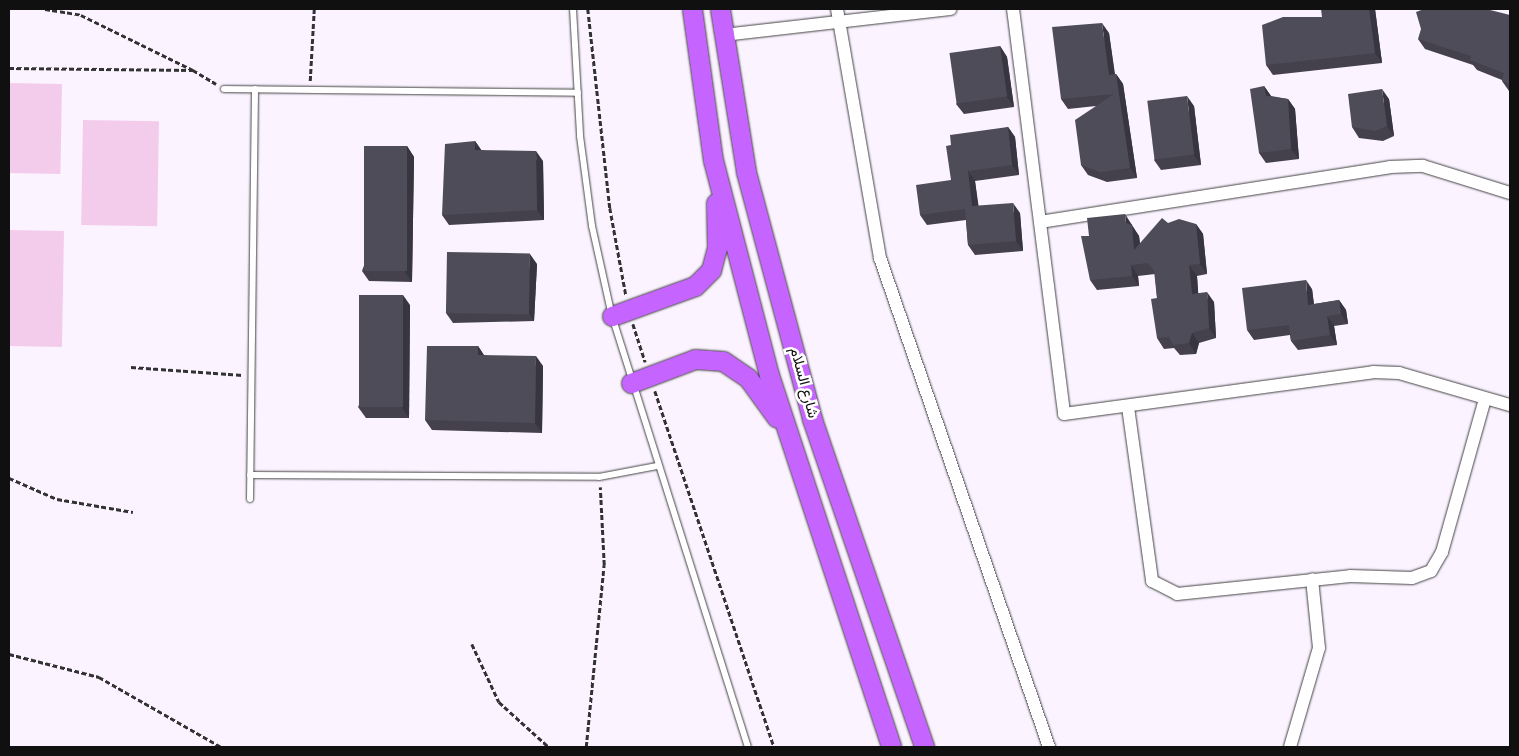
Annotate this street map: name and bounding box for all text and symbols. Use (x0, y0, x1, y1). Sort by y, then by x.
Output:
street label: شارع السلام (785, 346, 821, 420)

